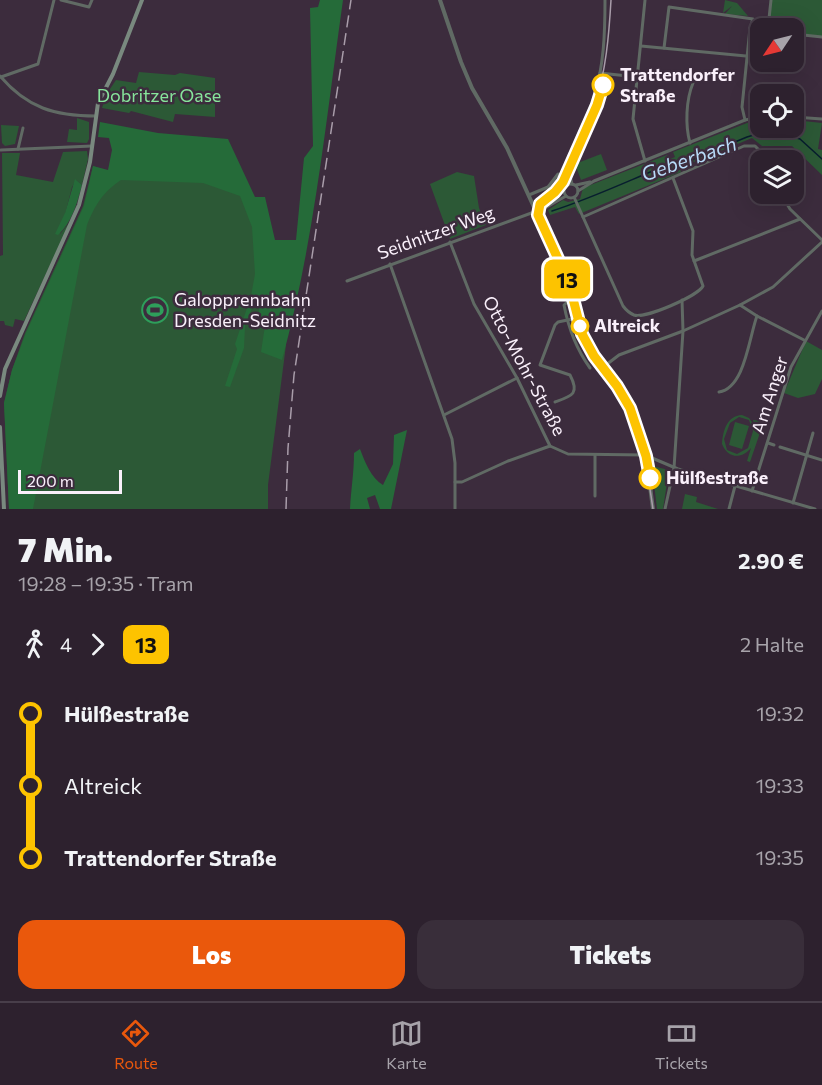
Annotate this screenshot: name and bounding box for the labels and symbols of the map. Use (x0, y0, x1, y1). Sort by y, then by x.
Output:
north arrow (750, 18, 804, 72)
place label: Trattendorfer Straße (620, 63, 735, 106)
marker: Trattendorfer Straße (592, 74, 614, 96)
park label: Dobritzer Oase (97, 84, 221, 106)
water label: Geberbach (638, 131, 739, 186)
street label: Seidnitzer Weg (374, 201, 497, 263)
line badge: 13 (540, 260, 594, 298)
place label: Galopprennbahn Dresden-Seidnitz (174, 288, 316, 331)
street label: Otto-Mohr-Straße (479, 292, 571, 439)
sports icon: Galopprennbahn Dresden-Seidnitz (140, 295, 170, 325)
place label: Altreick (594, 314, 661, 336)
marker: Altreick (571, 317, 589, 335)
street label: Am Anger (746, 353, 792, 436)
place label: Hülßestraße (666, 466, 768, 488)
scale bar (18, 467, 122, 495)
marker: Hülßestraße (639, 467, 661, 489)

